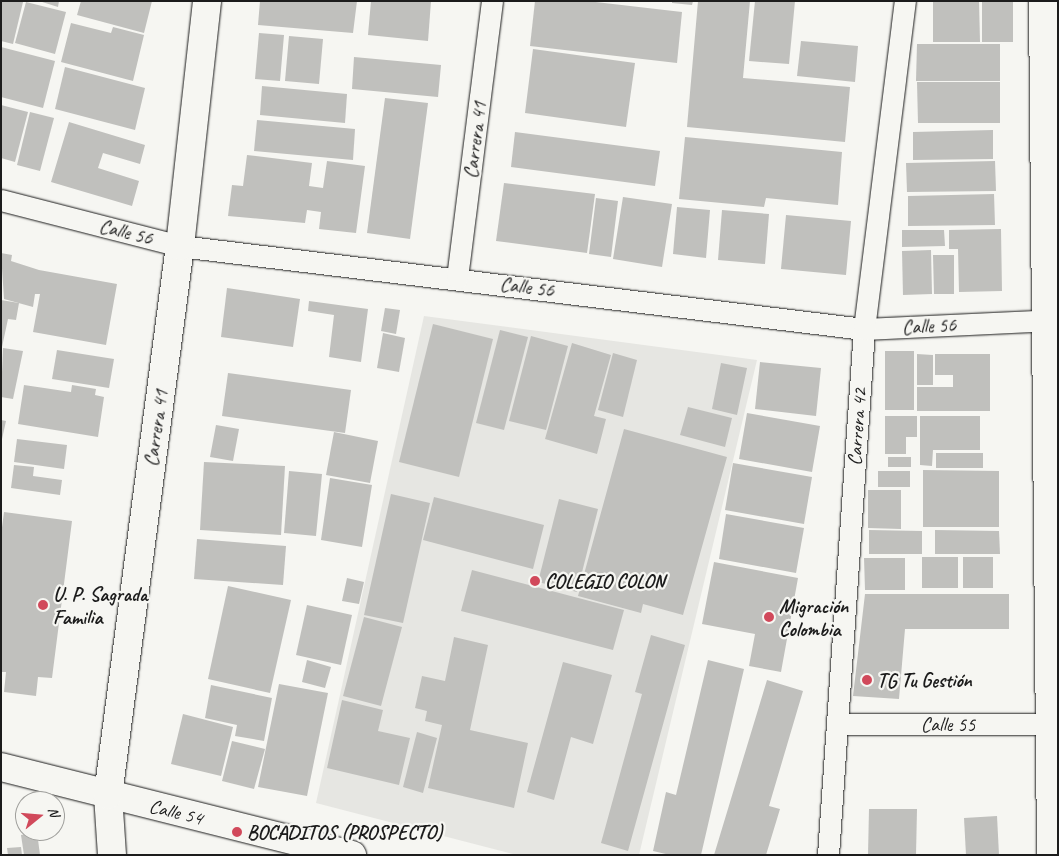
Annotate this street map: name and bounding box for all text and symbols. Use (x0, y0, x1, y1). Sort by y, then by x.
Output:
street label: Carrera 41 (458, 100, 492, 180)
street label: Calle 56 (97, 214, 155, 250)
street label: Calle 56 (499, 272, 555, 302)
street label: Calle 56 (901, 313, 957, 339)
street label: Carrera 41 (139, 388, 173, 468)
street label: Carrera 42 (842, 388, 872, 466)
place label: COLEGIO COLON (545, 569, 665, 593)
marker: COLEGIO COLON (529, 575, 541, 587)
place label: U. P. Sagrada Familia (53, 582, 147, 629)
place label: Migración Colombia (779, 594, 848, 641)
marker: U. P. Sagrada Familia (37, 599, 49, 611)
marker: Migración Colombia (763, 611, 775, 623)
place label: TG Tu Gestión (877, 668, 971, 692)
marker: TG Tu Gestión (861, 674, 873, 686)
street label: Calle 55 (921, 712, 975, 736)
north arrow (15, 791, 65, 841)
street label: Calle 54 (147, 794, 205, 830)
text: N (44, 805, 63, 818)
place label: BOCADITOS (PROSPECTO) (247, 820, 442, 844)
marker: BOCADITOS (PROSPECTO) (231, 826, 243, 838)

